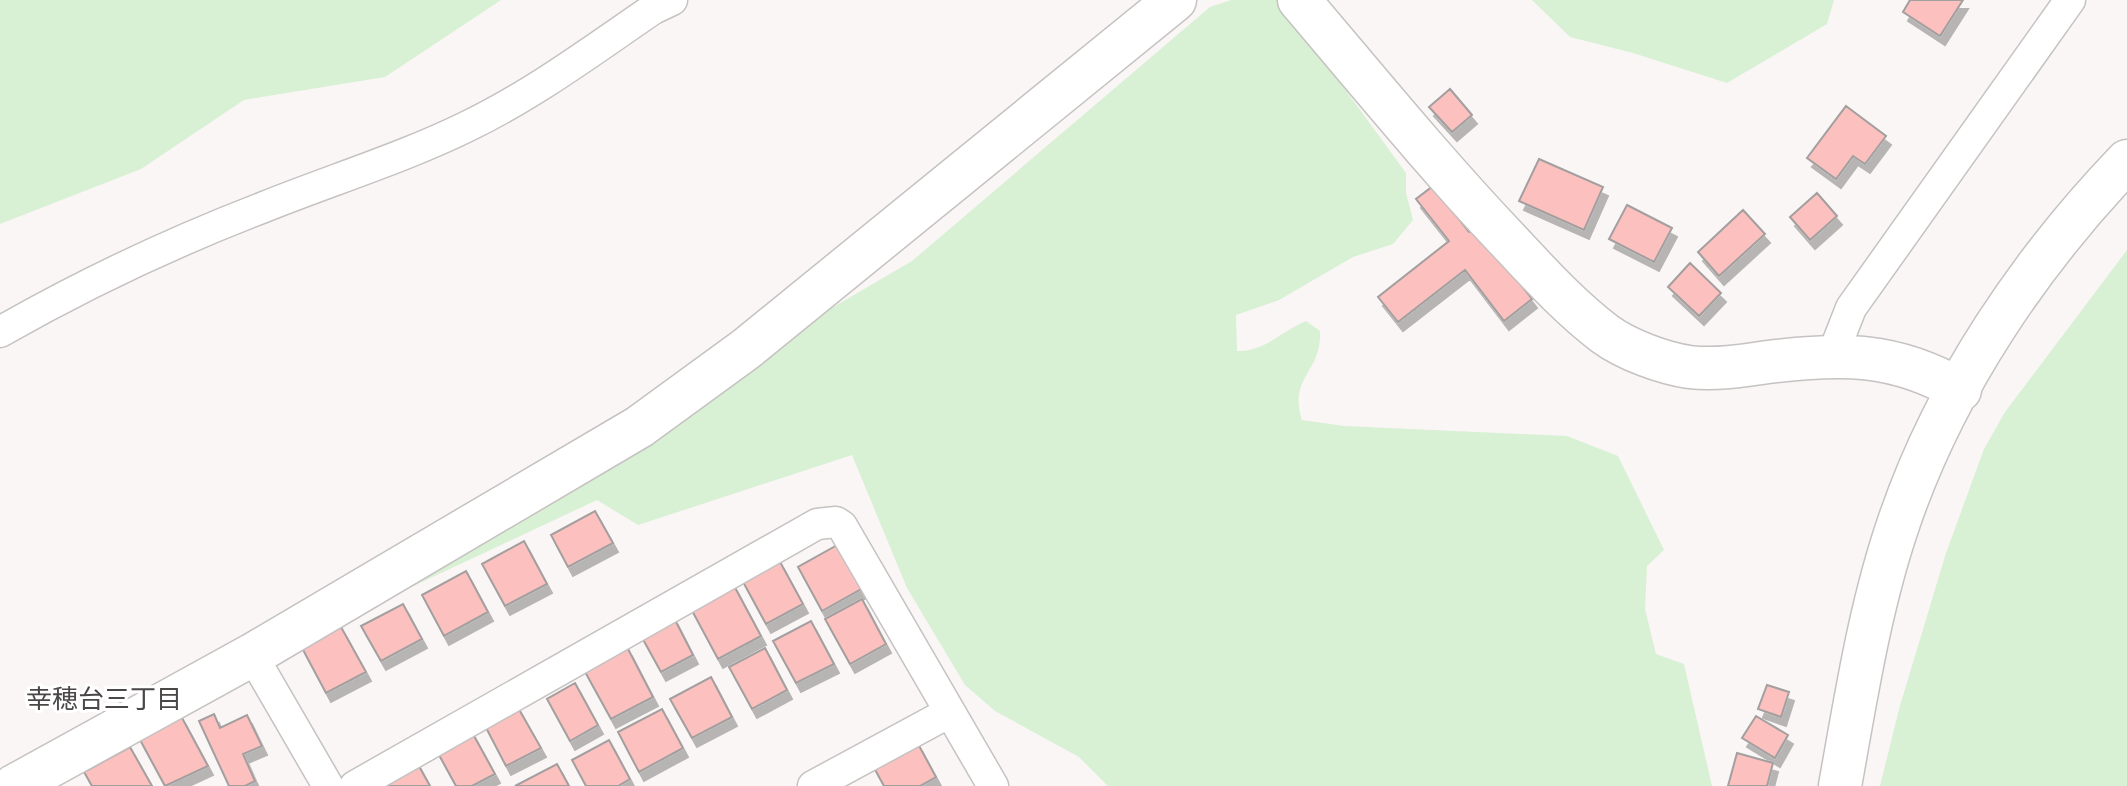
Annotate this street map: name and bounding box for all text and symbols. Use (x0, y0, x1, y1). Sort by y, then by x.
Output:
district label: 幸穂台三丁目 (26, 682, 182, 715)

